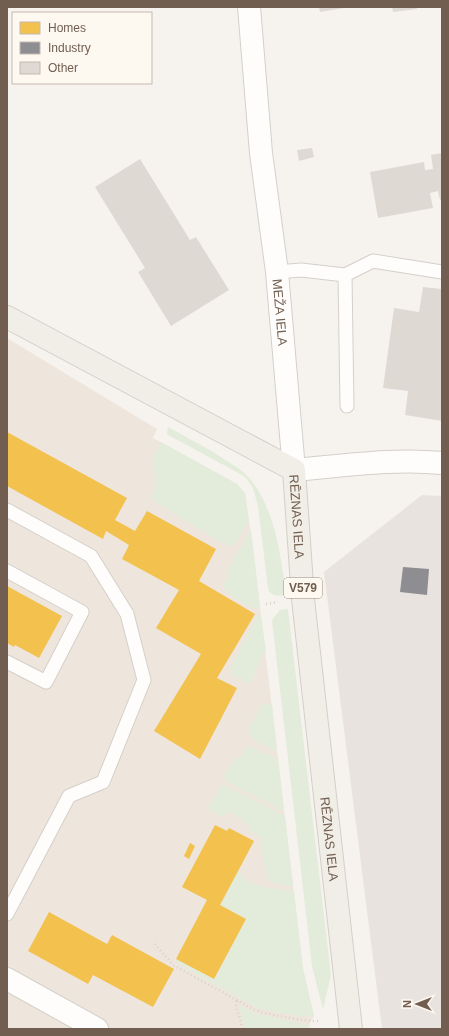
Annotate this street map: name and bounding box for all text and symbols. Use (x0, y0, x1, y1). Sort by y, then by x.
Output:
legend (12, 12, 152, 84)
text: Homes (48, 21, 86, 35)
text: Industry (48, 41, 91, 55)
text: Other (48, 61, 78, 75)
street label: MEŽA IELA (270, 278, 290, 347)
street label: RĒZNAS IELA (286, 474, 307, 560)
road number: V579 (284, 578, 322, 598)
street label: RĒZNAS IELA (317, 796, 341, 882)
north arrow (397, 984, 437, 1024)
text: N (401, 1000, 413, 1008)

